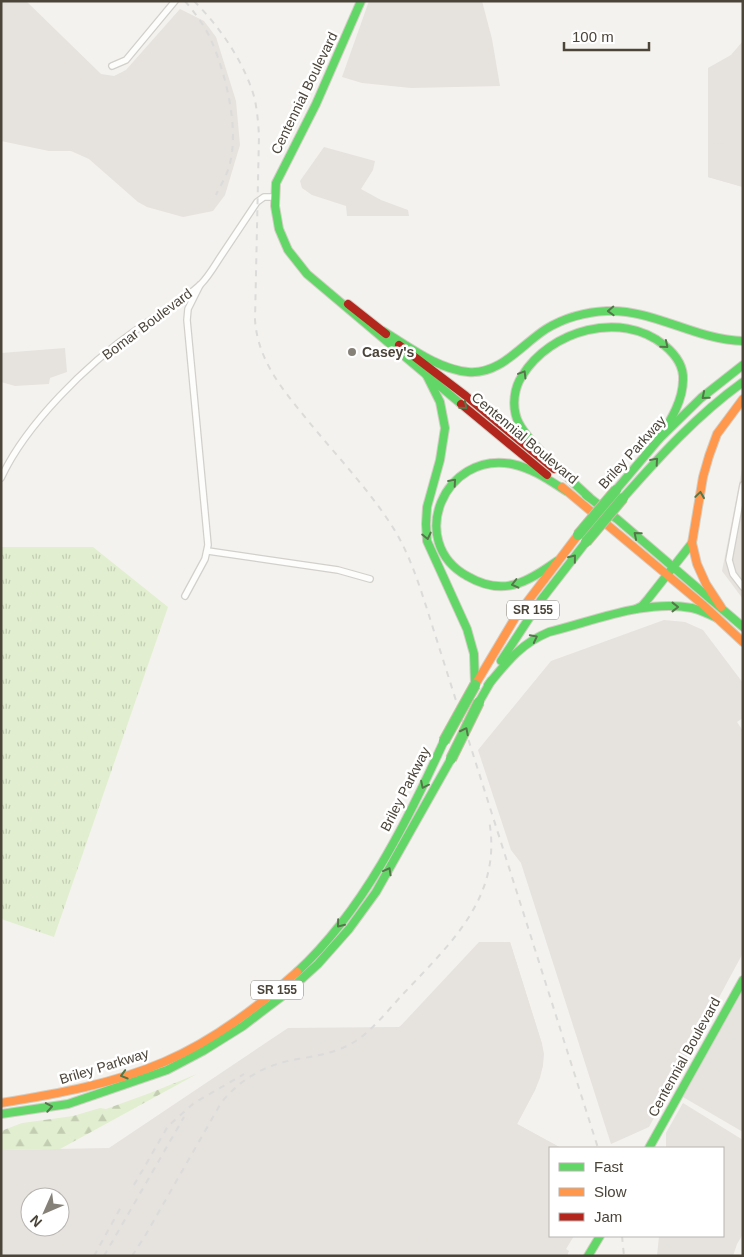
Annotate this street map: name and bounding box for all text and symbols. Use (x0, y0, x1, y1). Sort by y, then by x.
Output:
scale bar (564, 20, 649, 52)
text: 100 m (572, 28, 614, 45)
street label: Centennial Boulevard (267, 29, 341, 157)
street label: Bomar Boulevard (99, 285, 195, 363)
one-way arrow (607, 306, 615, 317)
one-way arrow (659, 339, 668, 348)
place label: Casey's (362, 344, 415, 360)
marker: Casey's (346, 346, 358, 358)
one-way arrow (516, 371, 526, 380)
street label: Centennial Boulevard (469, 389, 581, 487)
one-way arrow (702, 390, 711, 398)
one-way arrow (458, 401, 467, 409)
street label: Briley Parkway (595, 412, 669, 492)
one-way arrow (650, 458, 658, 467)
one-way arrow (447, 478, 456, 487)
one-way arrow (694, 491, 705, 499)
one-way arrow (421, 531, 432, 540)
one-way arrow (633, 532, 642, 541)
one-way arrow (568, 555, 576, 564)
one-way arrow (511, 578, 520, 589)
road number: SR 155 (507, 600, 559, 620)
one-way arrow (672, 602, 679, 612)
one-way arrow (529, 634, 538, 644)
one-way arrow (459, 727, 469, 736)
street label: Briley Parkway (377, 744, 433, 834)
one-way arrow (420, 780, 430, 789)
one-way arrow (381, 868, 391, 877)
one-way arrow (337, 919, 346, 928)
road number: SR 155 (251, 980, 303, 1000)
street label: Centennial Boulevard (645, 995, 723, 1119)
street label: Briley Parkway (57, 1045, 151, 1087)
one-way arrow (121, 1070, 129, 1080)
one-way arrow (45, 1102, 54, 1112)
legend (549, 1147, 724, 1237)
text: Fast (594, 1158, 624, 1175)
text: Slow (594, 1183, 627, 1200)
north arrow (20, 1187, 70, 1237)
text: Jam (594, 1208, 622, 1225)
text: N (27, 1212, 45, 1230)

